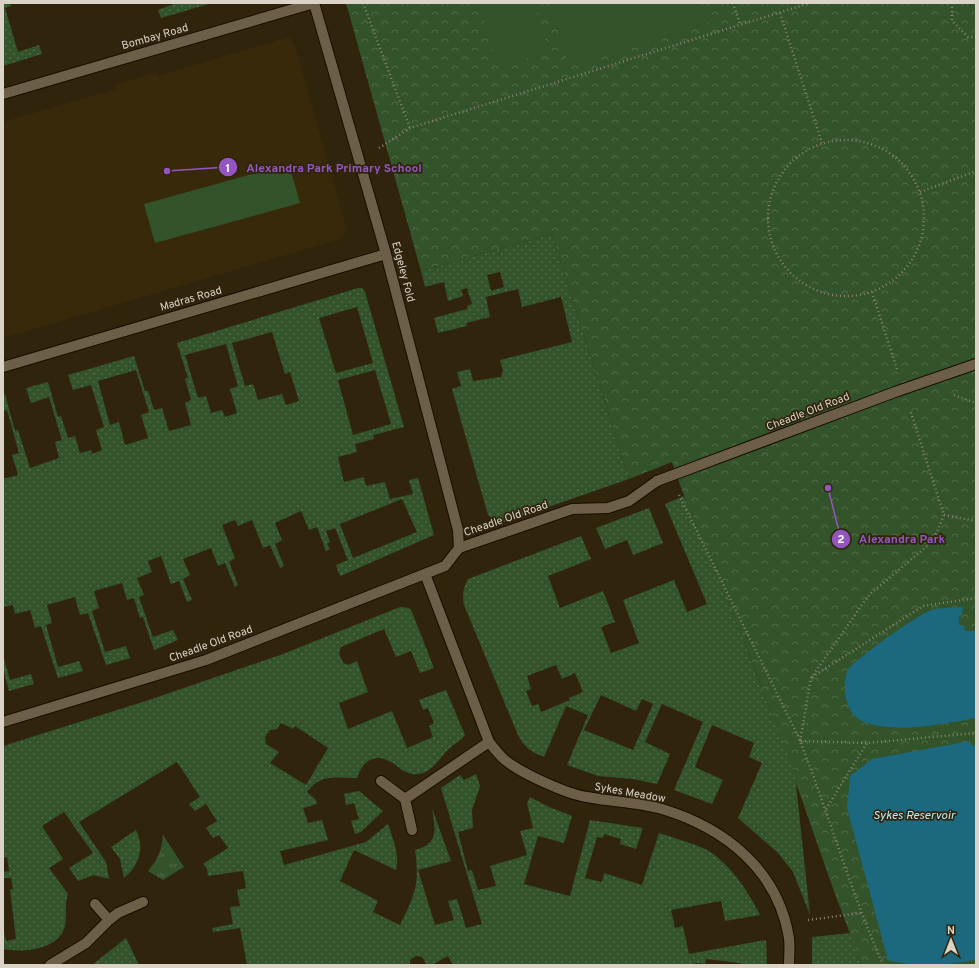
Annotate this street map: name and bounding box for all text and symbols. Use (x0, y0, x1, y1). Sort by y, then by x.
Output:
street label: Bombay Road (120, 21, 190, 53)
callout: Alexandra Park Primary School (218, 155, 430, 179)
text: 1 (226, 161, 230, 177)
text: Alexandra Park Primary School (246, 161, 422, 177)
street label: Edgeley Fold (388, 240, 418, 304)
street label: Madras Road (158, 283, 224, 315)
street label: Cheadle Old Road (764, 390, 852, 434)
street label: Cheadle Old Road (462, 498, 550, 540)
callout: Alexandra Park (831, 527, 953, 551)
text: 2 (837, 532, 845, 548)
text: Alexandra Park (859, 532, 946, 548)
street label: Cheadle Old Road (167, 622, 255, 666)
street label: Sykes Meadow (593, 780, 667, 806)
water label: Sykes Reservoir (873, 808, 956, 824)
north arrow (931, 920, 971, 960)
text: N (947, 924, 955, 938)

